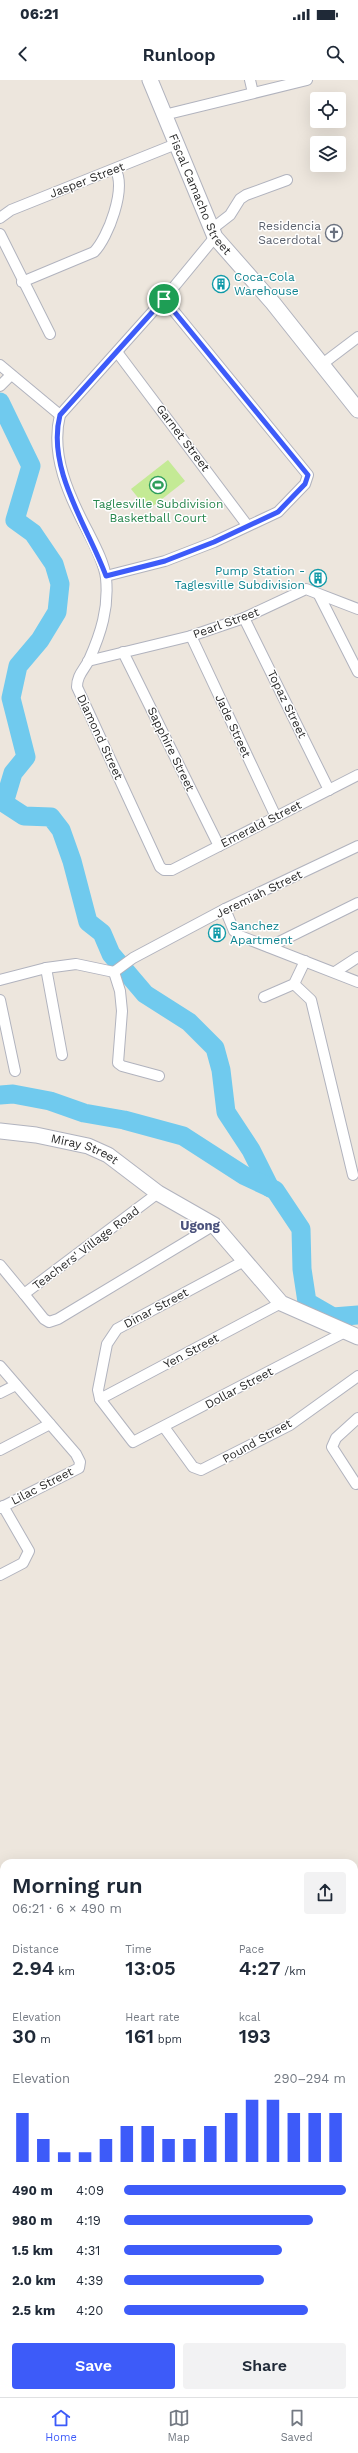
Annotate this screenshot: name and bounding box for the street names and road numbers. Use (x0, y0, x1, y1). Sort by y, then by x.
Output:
street label: Fiscal Camacho Street (166, 132, 234, 258)
street label: Jasper Street (48, 159, 126, 201)
street label: Garnet Street (153, 402, 213, 474)
street label: Pearl Street (191, 605, 261, 641)
street label: Topaz Street (264, 668, 310, 740)
street label: Diamond Street (74, 692, 126, 782)
street label: Jade Street (212, 692, 254, 760)
street label: Sapphire Street (145, 705, 197, 793)
street label: Emerald Street (218, 798, 304, 850)
street label: Jeremiah Street (214, 867, 304, 921)
street label: Miray Street (50, 1131, 121, 1167)
street label: Teachers' Village Road (30, 1203, 142, 1293)
street label: Dinar Street (121, 1285, 191, 1331)
street label: Yen Street (161, 1331, 221, 1371)
street label: Dollar Street (203, 1364, 275, 1412)
street label: Pound Street (220, 1416, 294, 1466)
street label: Lilac Street (9, 1464, 75, 1508)

